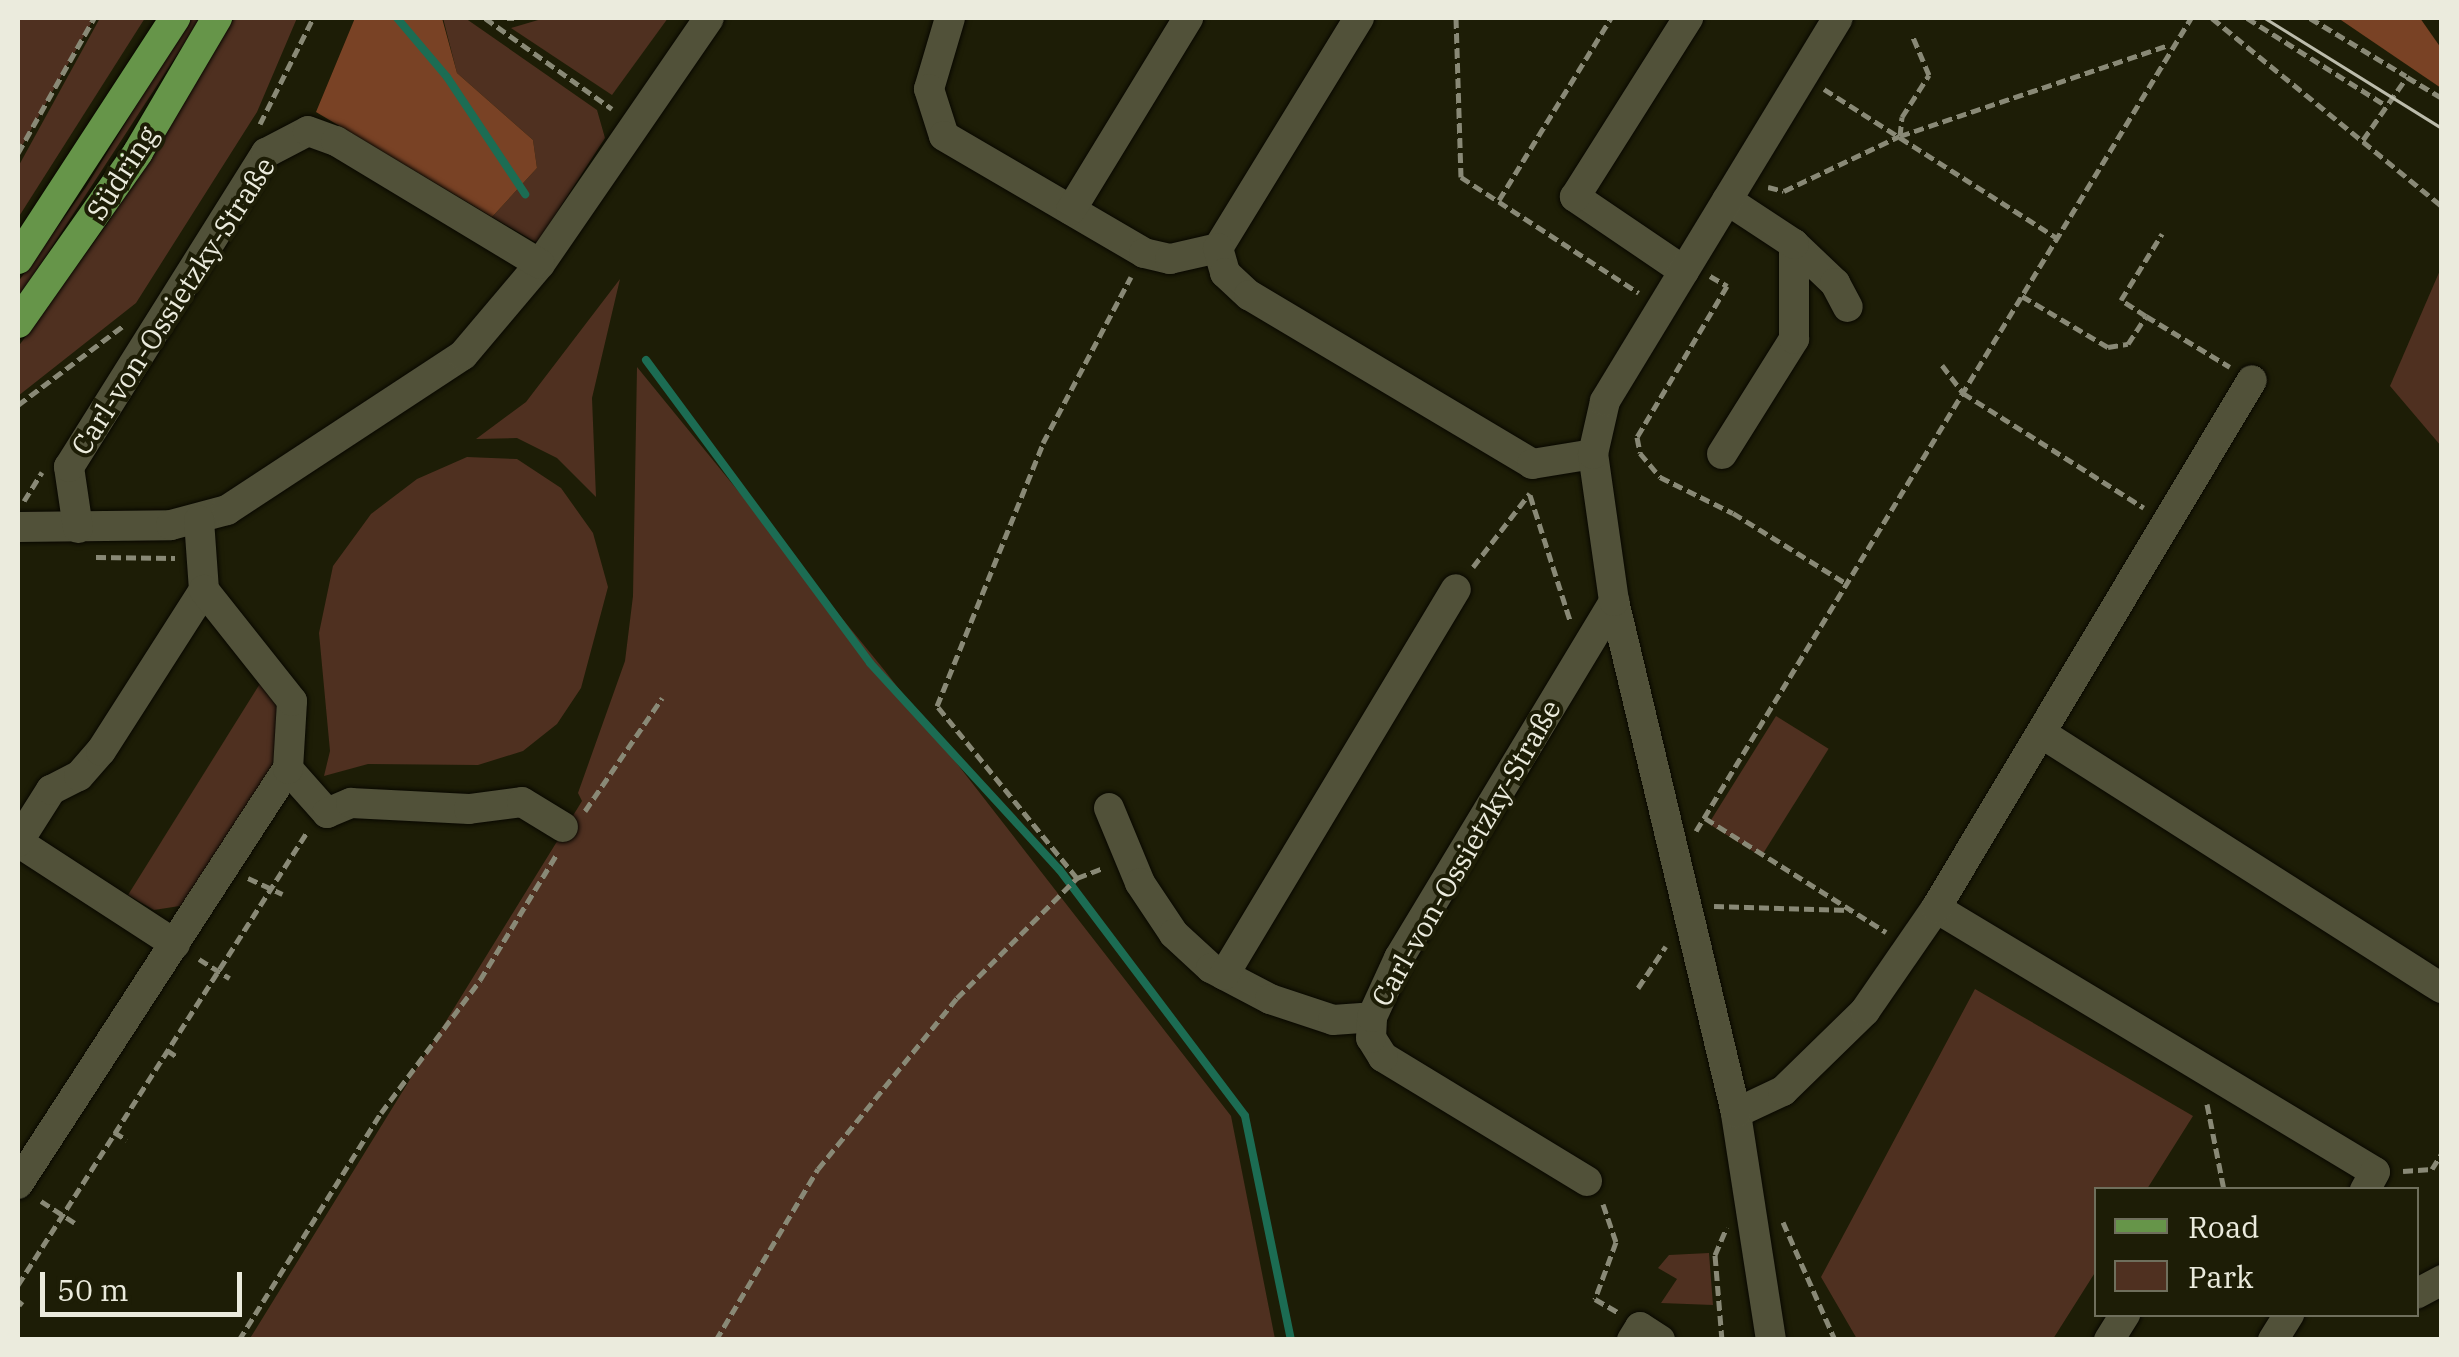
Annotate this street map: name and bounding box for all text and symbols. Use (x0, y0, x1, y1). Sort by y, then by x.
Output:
street label: Südring (79, 120, 165, 226)
street label: Carl-von-Ossietzky-Straße (64, 151, 282, 461)
street label: Carl-von-Ossietzky-Straße (1364, 694, 1568, 1012)
legend (2094, 1187, 2419, 1317)
text: Road (2188, 1207, 2260, 1246)
scale bar (45, 1252, 248, 1314)
text: Park (2188, 1257, 2254, 1296)
text: 50 m (57, 1270, 129, 1309)

